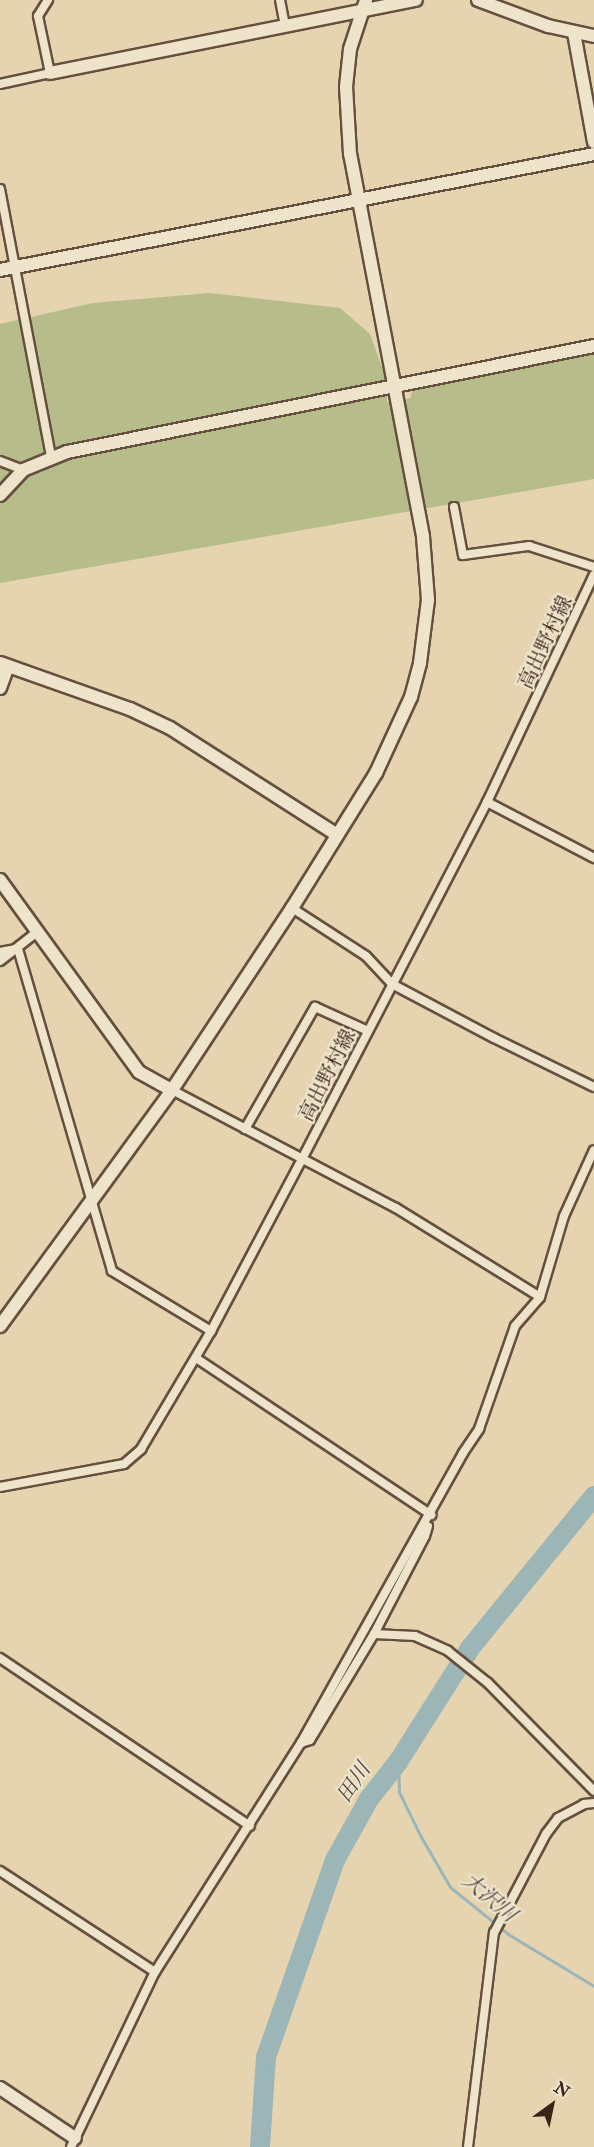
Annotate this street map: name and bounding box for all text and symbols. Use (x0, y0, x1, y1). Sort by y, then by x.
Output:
street label: 高出野村線 (513, 592, 577, 692)
street label: 高出野村線 (294, 1025, 360, 1125)
water label: 田川 (332, 1759, 376, 1807)
water label: 大沢川 (457, 1868, 521, 1928)
north arrow (522, 2075, 582, 2135)
text: N (550, 2078, 573, 2102)

